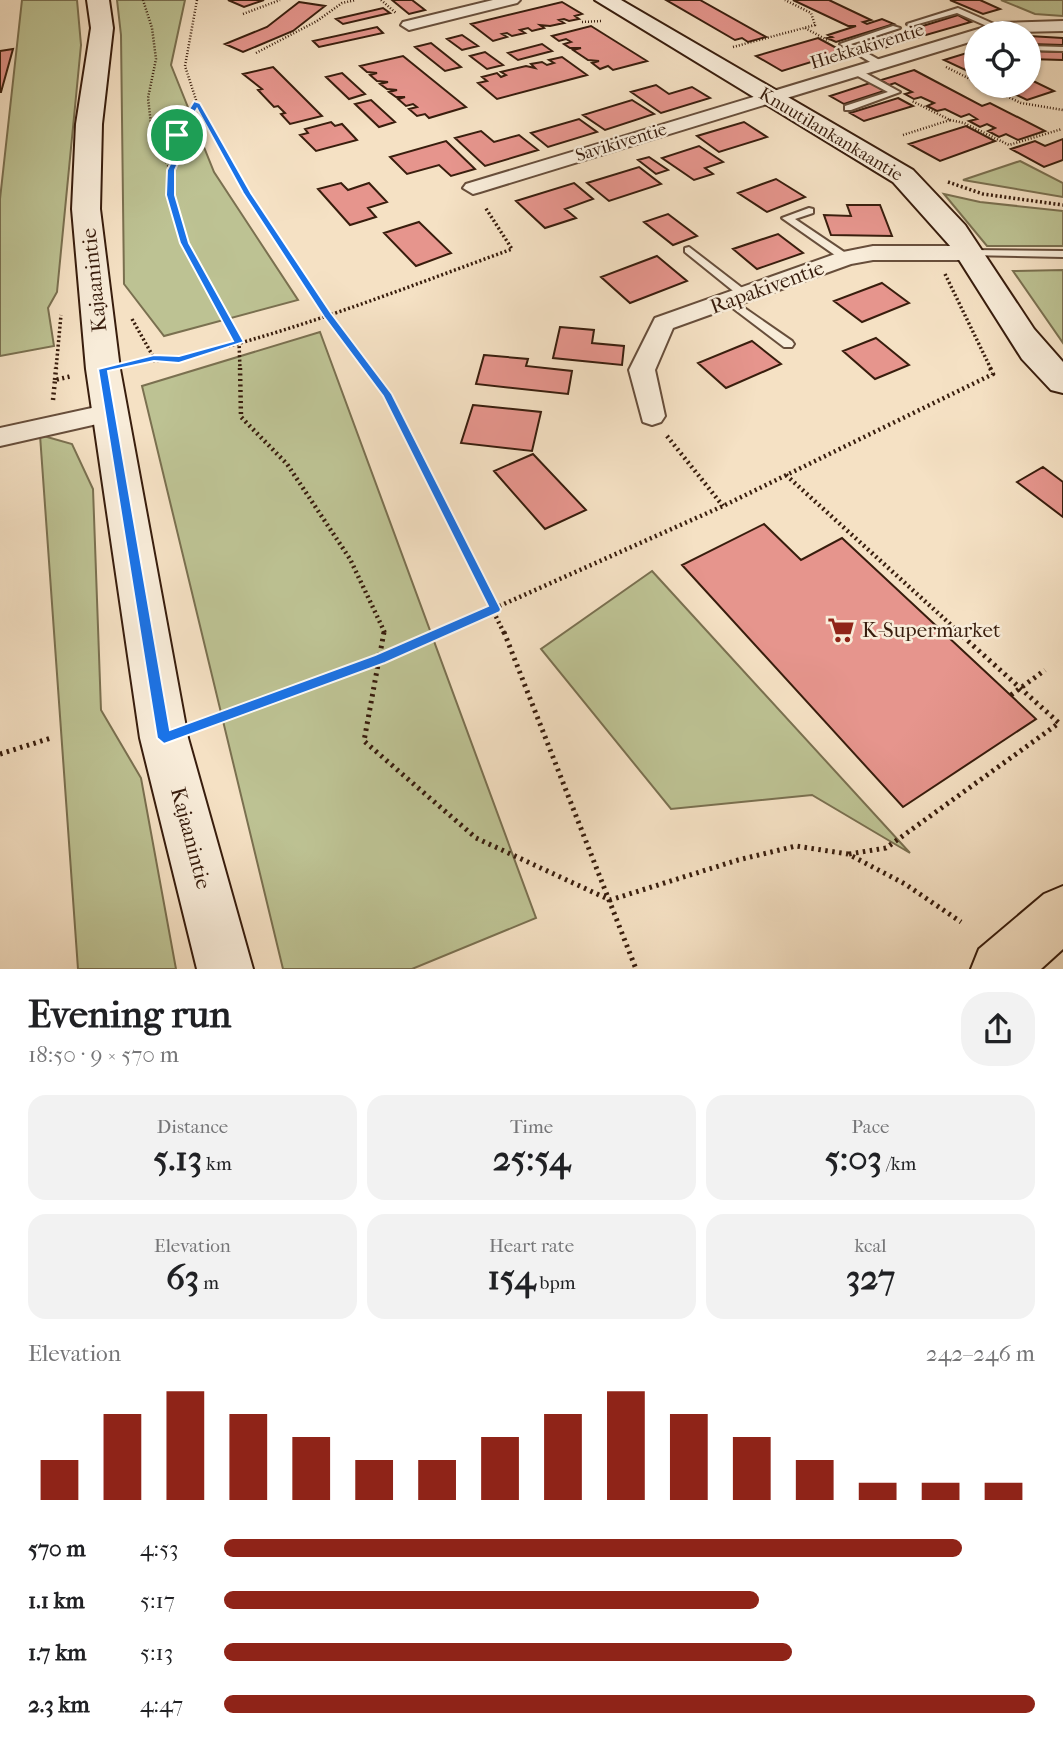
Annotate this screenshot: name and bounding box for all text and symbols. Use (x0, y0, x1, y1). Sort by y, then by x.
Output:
street label: Hiekkakiventie (808, 19, 927, 74)
map controls (964, 21, 1041, 98)
button: locate (964, 21, 1041, 98)
street label: Knuutilankankaantie (755, 83, 906, 186)
pin (147, 105, 207, 165)
icon: arrive (158, 116, 196, 154)
street label: Savikiventie (573, 119, 669, 166)
street label: Kajaanintie (77, 227, 111, 333)
street label: Rapakiventie (707, 255, 827, 319)
supermarket icon: K-Supermarket (826, 615, 856, 645)
place label: K-Supermarket (862, 618, 1001, 642)
street label: Kajaanintie (166, 784, 216, 892)
text: Evening run (28, 992, 231, 1037)
button: share (961, 992, 1035, 1066)
text: 18:50 · 9 × 570 m (28, 1041, 179, 1068)
text: Distance (157, 1116, 228, 1138)
text: Time (510, 1116, 553, 1138)
text: Pace (852, 1116, 889, 1138)
text: 5.13 (153, 1138, 202, 1179)
text: 25:54 (493, 1138, 570, 1179)
text: 5:03 (825, 1138, 882, 1179)
text: km (202, 1153, 232, 1175)
text: /km (882, 1153, 916, 1175)
text: Elevation (154, 1235, 231, 1257)
text: Heart rate (489, 1235, 574, 1257)
text: kcal (855, 1235, 886, 1257)
text: 63 (166, 1257, 199, 1298)
text: 154 (487, 1257, 536, 1298)
text: 327 (846, 1257, 895, 1298)
text: m (199, 1272, 219, 1294)
text: bpm (536, 1272, 576, 1294)
text: Elevation (28, 1340, 121, 1367)
text: 242–246 m (926, 1340, 1035, 1367)
text: 570 m (28, 1535, 86, 1562)
text: 4:53 (140, 1535, 179, 1562)
text: 1.1 km (28, 1587, 85, 1614)
text: 5:17 (140, 1587, 175, 1614)
text: 1.7 km (28, 1639, 86, 1666)
text: 5:13 (140, 1639, 173, 1666)
text: 2.3 km (28, 1691, 90, 1718)
text: 4:47 (140, 1691, 183, 1718)

